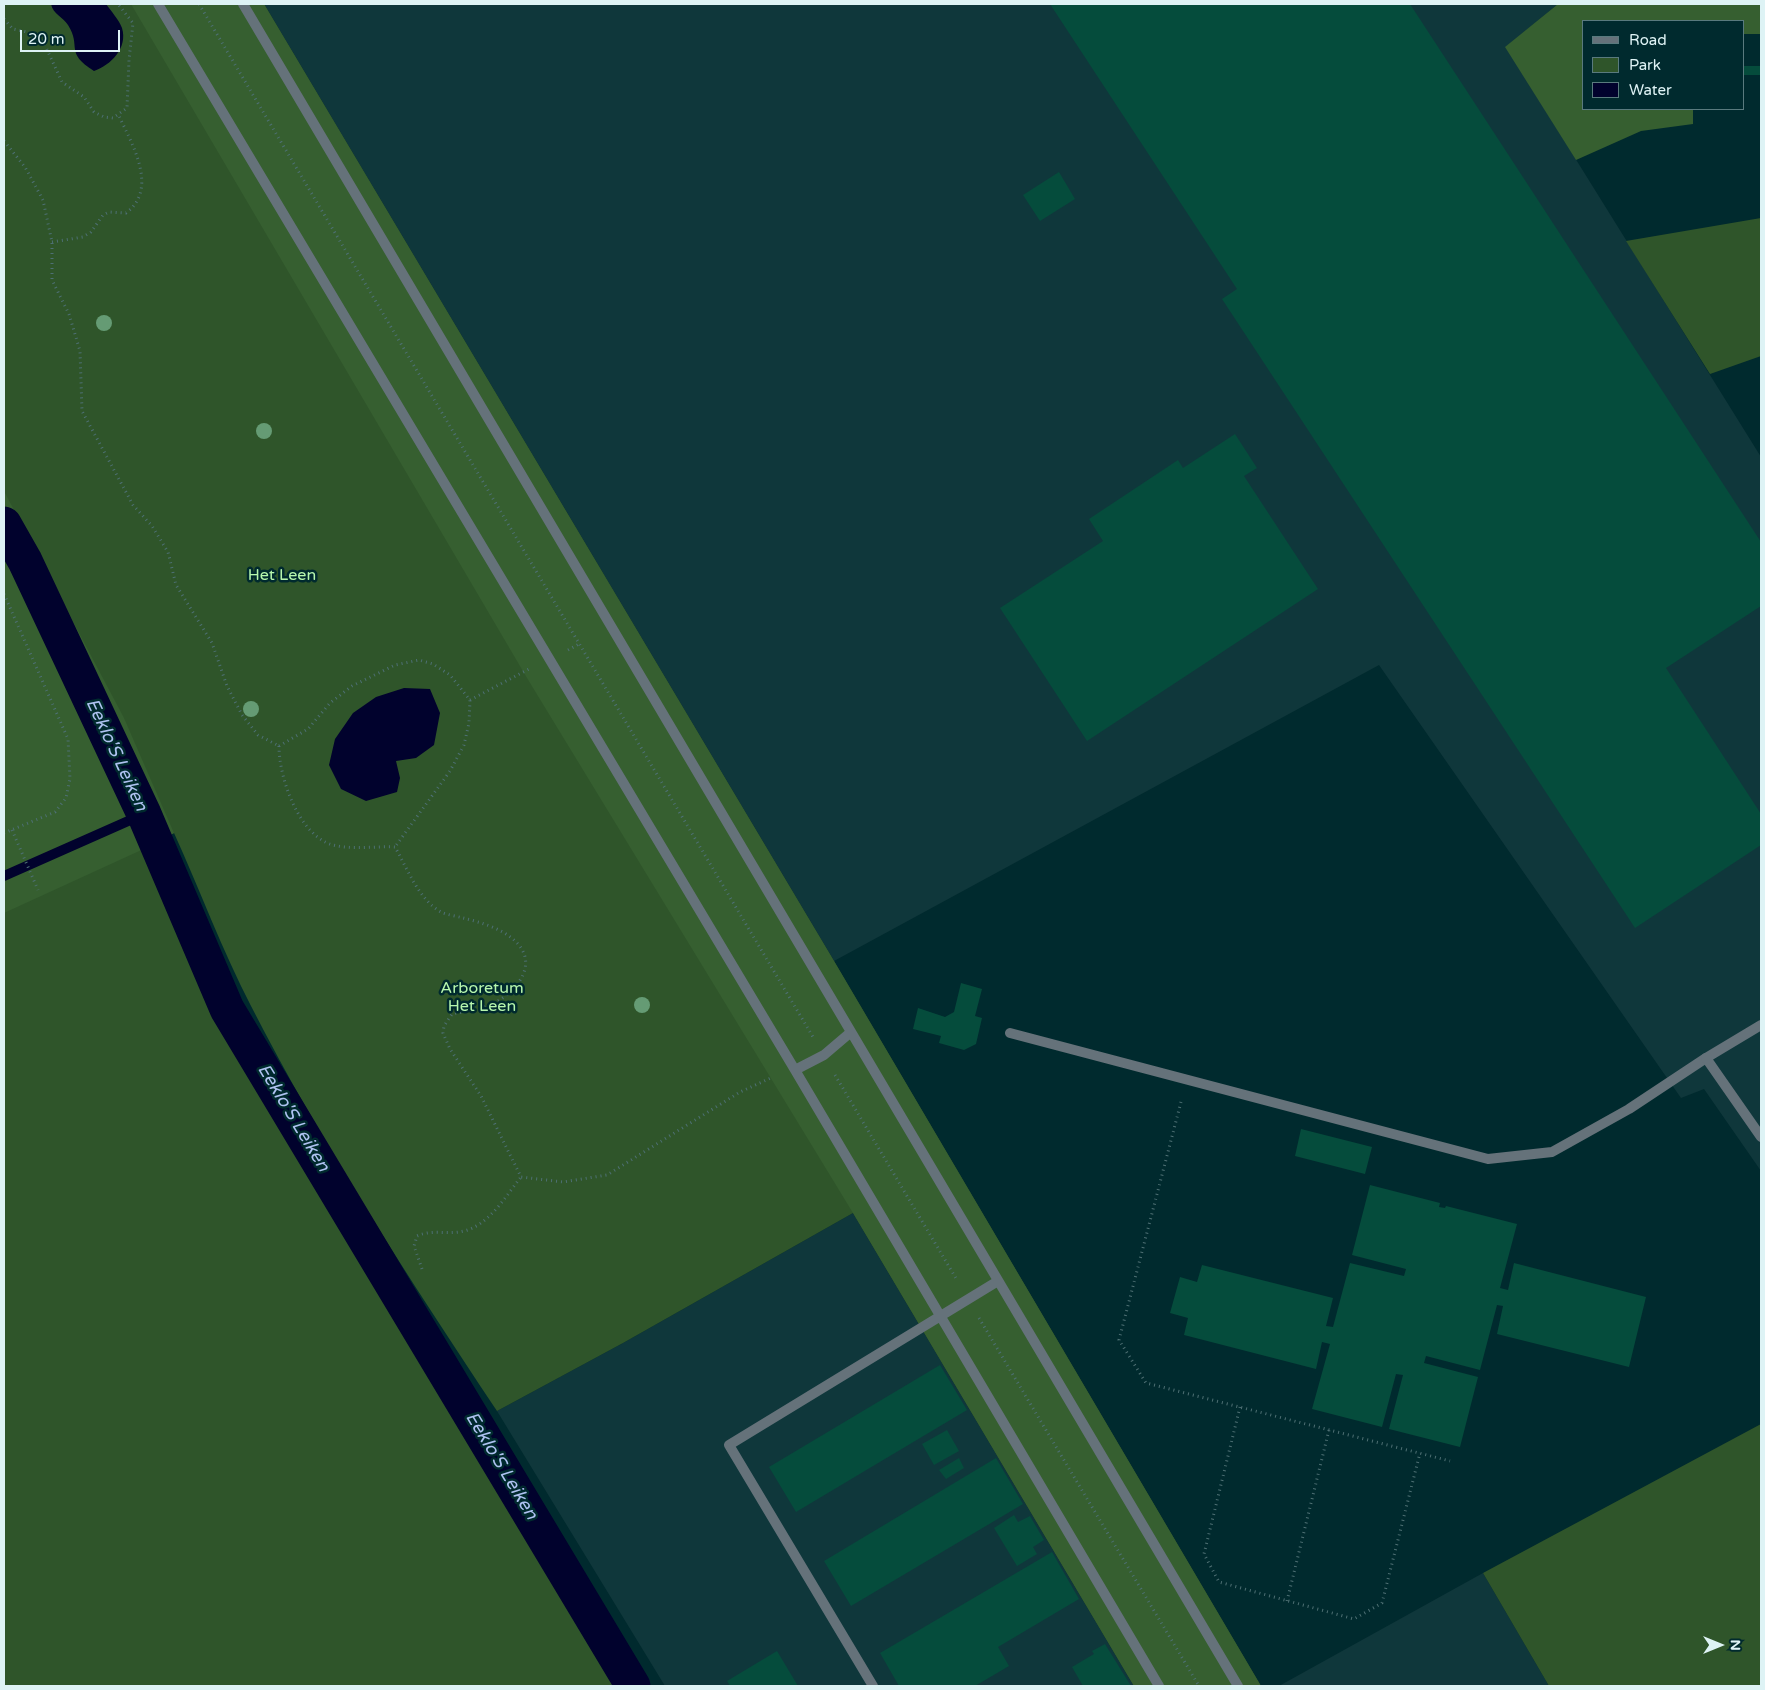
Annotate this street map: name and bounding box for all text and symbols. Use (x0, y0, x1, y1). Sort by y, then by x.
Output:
scale bar (22, 20, 122, 52)
legend (1582, 20, 1745, 110)
text: 20 m (28, 30, 65, 48)
text: Road (1629, 31, 1667, 49)
text: Park (1629, 56, 1661, 74)
text: Water (1629, 81, 1672, 99)
park label: Het Leen (248, 566, 316, 586)
water label: Eeklo'S Leiken (80, 695, 152, 815)
park label: Arboretum Het Leen (440, 979, 524, 1017)
water label: Eeklo'S Leiken (252, 1060, 334, 1176)
water label: Eeklo'S Leiken (460, 1408, 542, 1524)
north arrow (1695, 1620, 1745, 1670)
text: N (1727, 1639, 1744, 1651)

